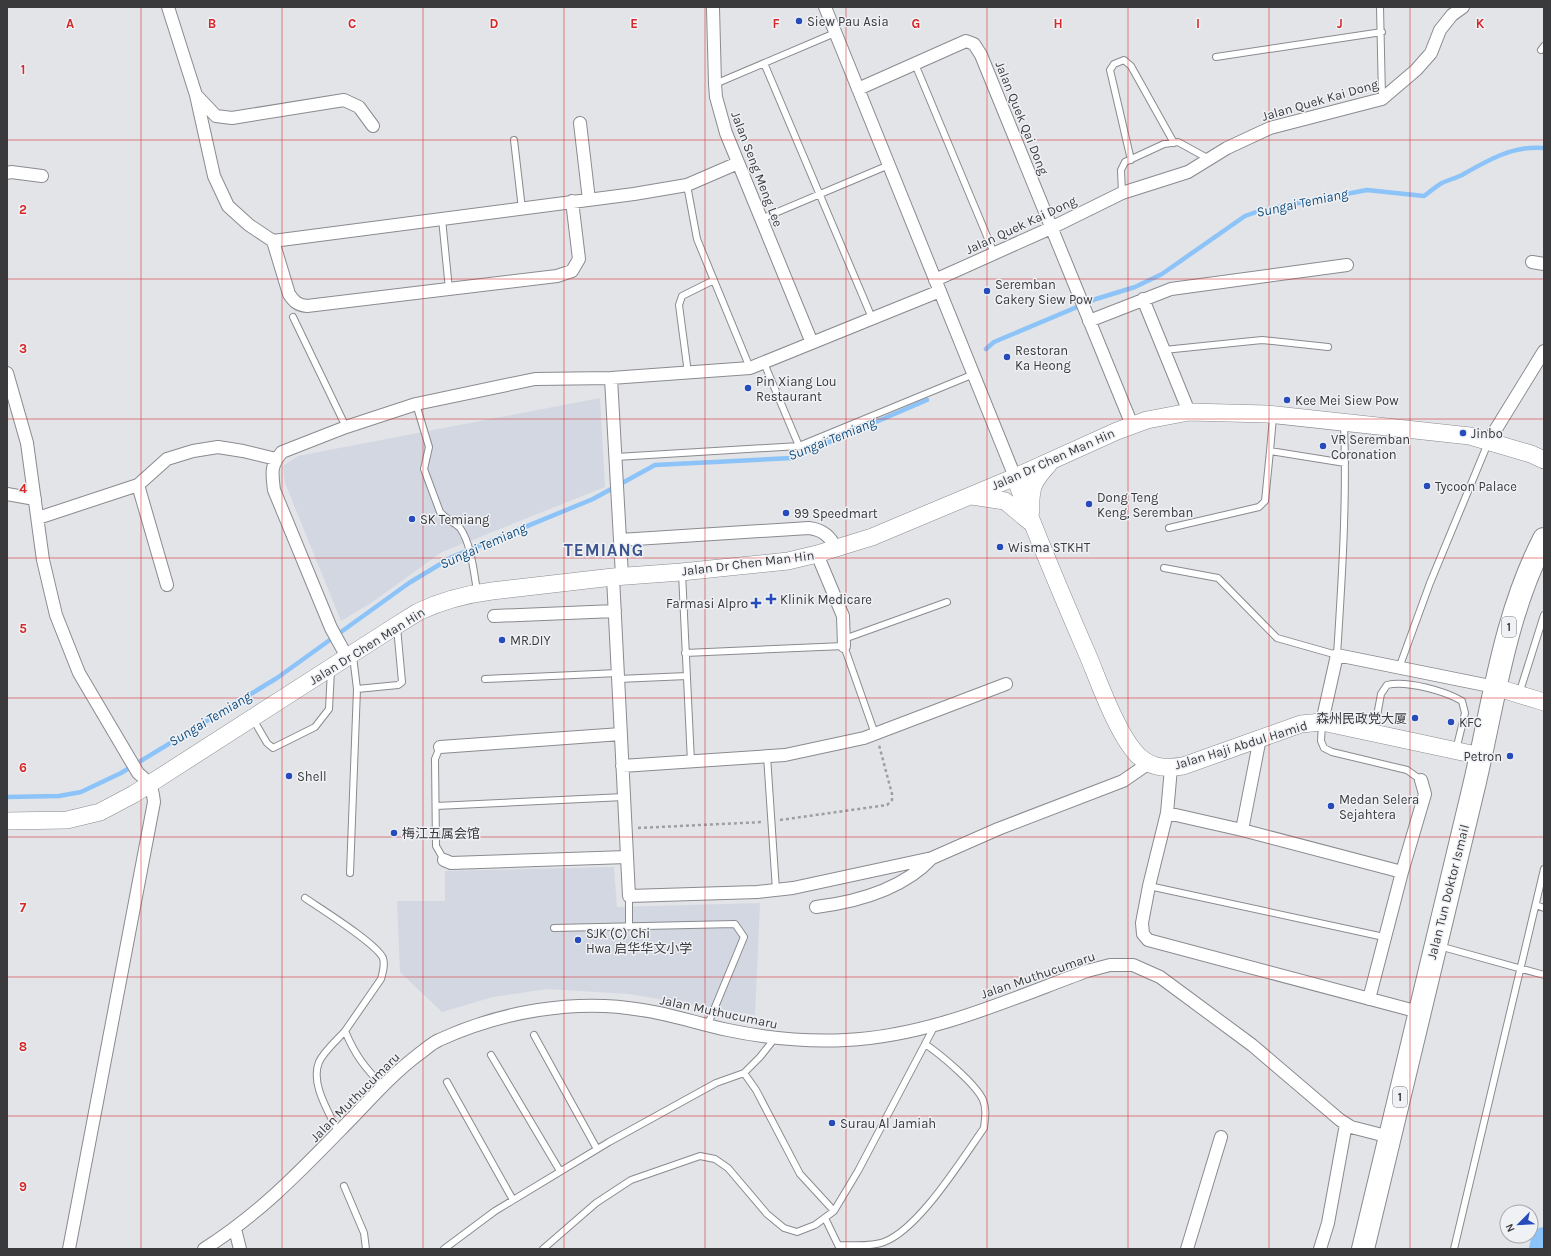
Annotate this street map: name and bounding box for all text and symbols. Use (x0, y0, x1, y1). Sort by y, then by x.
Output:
place label: Siew Pau Asia (807, 14, 889, 29)
text: A (66, 16, 74, 31)
text: B (208, 16, 216, 31)
text: C (348, 16, 356, 31)
text: D (490, 16, 499, 31)
text: E (630, 16, 638, 31)
text: F (772, 16, 780, 31)
marker: Siew Pau Asia (794, 16, 804, 26)
text: G (912, 16, 920, 31)
text: H (1053, 16, 1063, 31)
text: I (1196, 16, 1200, 31)
text: J (1337, 16, 1343, 31)
text: K (1476, 16, 1485, 31)
street label: Jalan Quek Qai Dong (992, 59, 1052, 178)
text: 1 (21, 62, 25, 77)
street label: Jalan Quek Kai Dong (1260, 76, 1381, 124)
street label: Jalan Seng Meng Lee (728, 109, 786, 229)
water label: Sungai Temiang (1255, 185, 1350, 221)
street label: Jalan Quek Kai Dong (963, 192, 1079, 257)
text: 2 (19, 202, 27, 217)
place label: Seremban Cakery Siew Pow (995, 277, 1093, 307)
marker: Seremban Cakery Siew Pow (982, 286, 992, 296)
text: 3 (19, 341, 27, 356)
place label: Restoran Ka Heong (1015, 343, 1071, 373)
marker: Restoran Ka Heong (1002, 352, 1012, 362)
place label: Pin Xiang Lou Restaurant (756, 374, 837, 404)
marker: Pin Xiang Lou Restaurant (743, 383, 753, 393)
place label: Kee Mei Siew Pow (1295, 393, 1399, 408)
marker: Kee Mei Siew Pow (1282, 395, 1292, 405)
water label: Sungai Temiang (786, 413, 879, 464)
street label: Jalan Dr Chen Man Hin (989, 425, 1117, 493)
place label: Jinbo (1471, 426, 1503, 441)
marker: Jinbo (1458, 428, 1468, 438)
place label: VR Seremban Coronation (1331, 432, 1410, 462)
marker: VR Seremban Coronation (1318, 441, 1328, 451)
place label: Tycoon Palace (1435, 479, 1517, 494)
text: 4 (19, 481, 27, 496)
marker: Tycoon Palace (1422, 481, 1432, 491)
place label: Dong Teng Keng, Seremban (1097, 490, 1193, 520)
marker: Dong Teng Keng, Seremban (1084, 499, 1094, 509)
place label: 99 Speedmart (794, 506, 878, 521)
marker: 99 Speedmart (781, 508, 791, 518)
place label: SK Temiang (420, 512, 490, 527)
marker: SK Temiang (407, 514, 417, 524)
water label: Sungai Temiang (437, 519, 530, 573)
district label: TEMIANG (564, 540, 644, 560)
place label: Wisma STKHT (1008, 540, 1091, 555)
marker: Wisma STKHT (995, 542, 1005, 552)
street label: Jalan Dr Chen Man Hin (681, 547, 815, 579)
place label: Klinik Medicare (780, 592, 872, 607)
marker: Klinik Medicare (765, 593, 777, 605)
place label: Farmasi Alpro (666, 596, 748, 611)
marker: Farmasi Alpro (751, 598, 761, 608)
street label: Jalan Dr Chen Man Hin (306, 604, 428, 688)
road number: 1 (1502, 617, 1516, 637)
text: 5 (19, 621, 27, 636)
place label: MR.DIY (510, 633, 551, 648)
marker: MR.DIY (497, 635, 507, 645)
water label: Sungai Temiang (166, 687, 255, 750)
place label: 森州民政党大厦 (1316, 711, 1407, 726)
marker: 森州民政党大厦 (1410, 713, 1420, 723)
place label: KFC (1459, 715, 1482, 730)
marker: KFC (1446, 717, 1456, 727)
street label: Jalan Haji Abdul Hamid (1173, 718, 1309, 772)
place label: Petron (1464, 749, 1502, 764)
marker: Petron (1505, 751, 1515, 761)
text: 6 (19, 760, 27, 775)
place label: Shell (297, 769, 327, 784)
marker: Shell (284, 771, 294, 781)
place label: Medan Selera Sejahtera (1339, 792, 1419, 822)
marker: Medan Selera Sejahtera (1326, 801, 1336, 811)
street label: Jalan Tun Doktor Ismail (1424, 823, 1472, 961)
place label: 梅江五属会馆 (402, 826, 480, 841)
marker: 梅江五属会馆 (389, 828, 399, 838)
text: 7 (20, 900, 27, 915)
place label: SJK (C) Chi Hwa 启华华文小学 (586, 926, 692, 956)
marker: SJK (C) Chi Hwa 启华华文小学 (573, 935, 583, 945)
street label: Jalan Muthucumaru (979, 948, 1097, 1002)
street label: Jalan Muthucumaru (659, 992, 779, 1032)
text: 8 (19, 1039, 27, 1054)
street label: Jalan Muthucumaru (307, 1049, 403, 1145)
road number: 1 (1393, 1087, 1407, 1107)
place label: Surau Al Jamiah (840, 1116, 936, 1131)
marker: Surau Al Jamiah (827, 1118, 837, 1128)
text: 9 (19, 1179, 27, 1194)
north arrow (1499, 1204, 1539, 1244)
text: N (1503, 1222, 1518, 1234)

